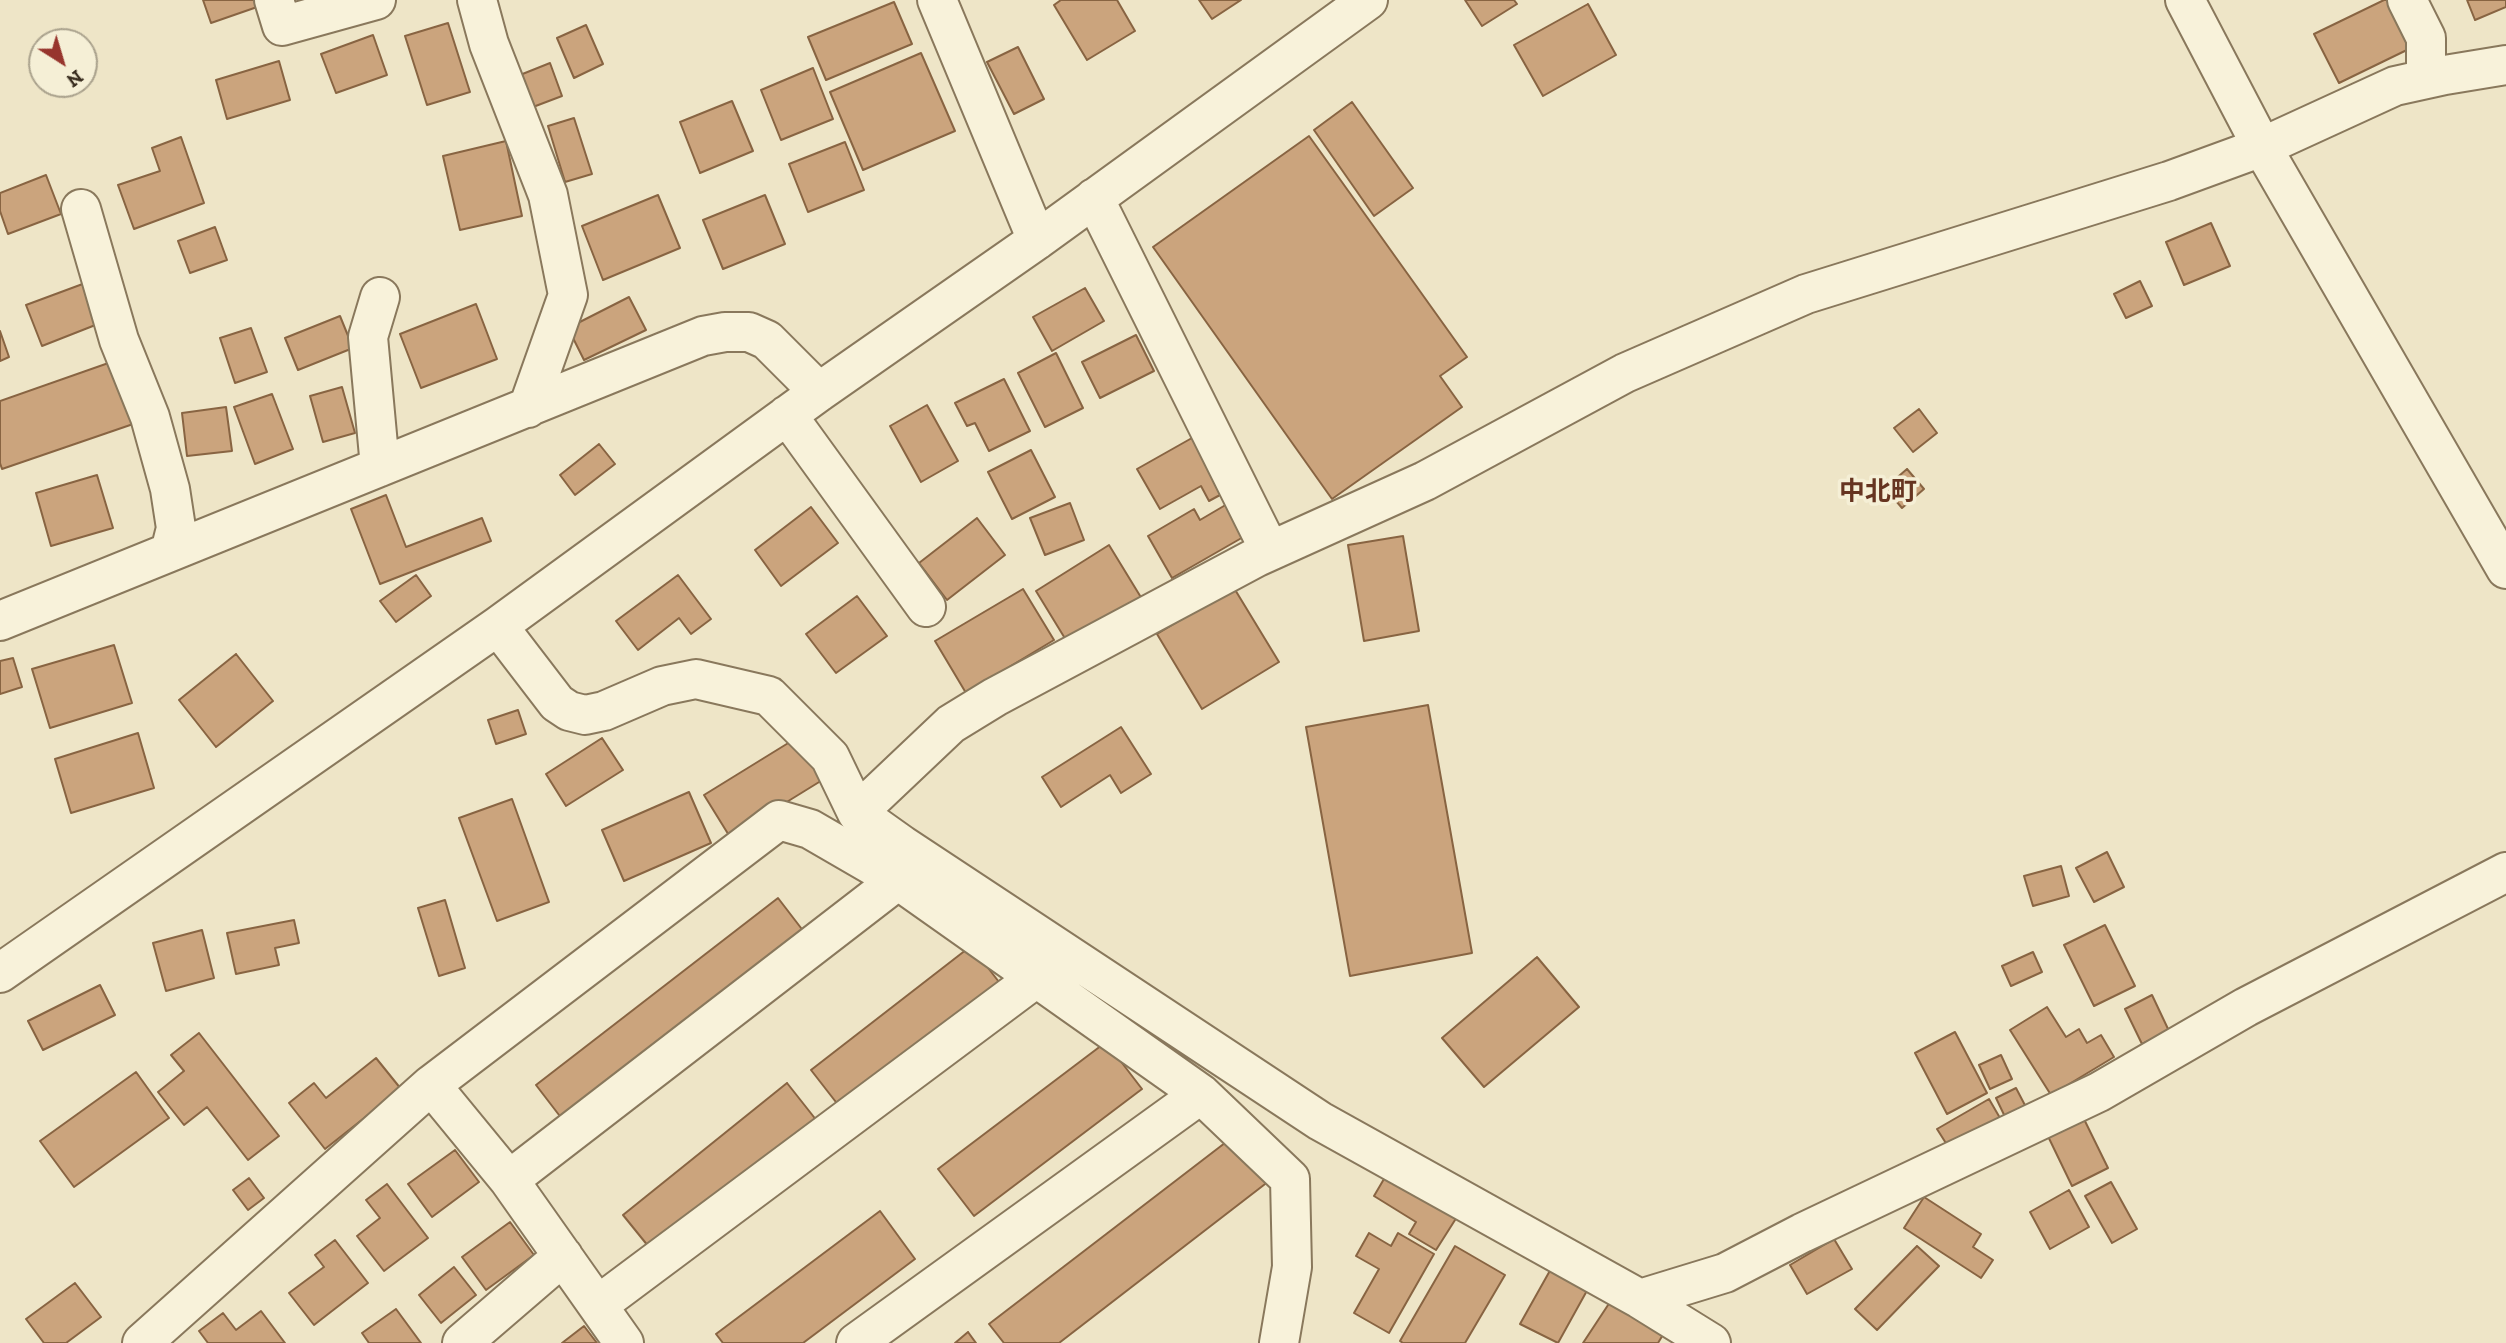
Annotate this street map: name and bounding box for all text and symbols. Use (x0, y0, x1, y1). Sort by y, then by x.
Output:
north arrow (28, 28, 98, 98)
text: N (62, 65, 87, 92)
district label: 中北町 (1839, 477, 1917, 509)

